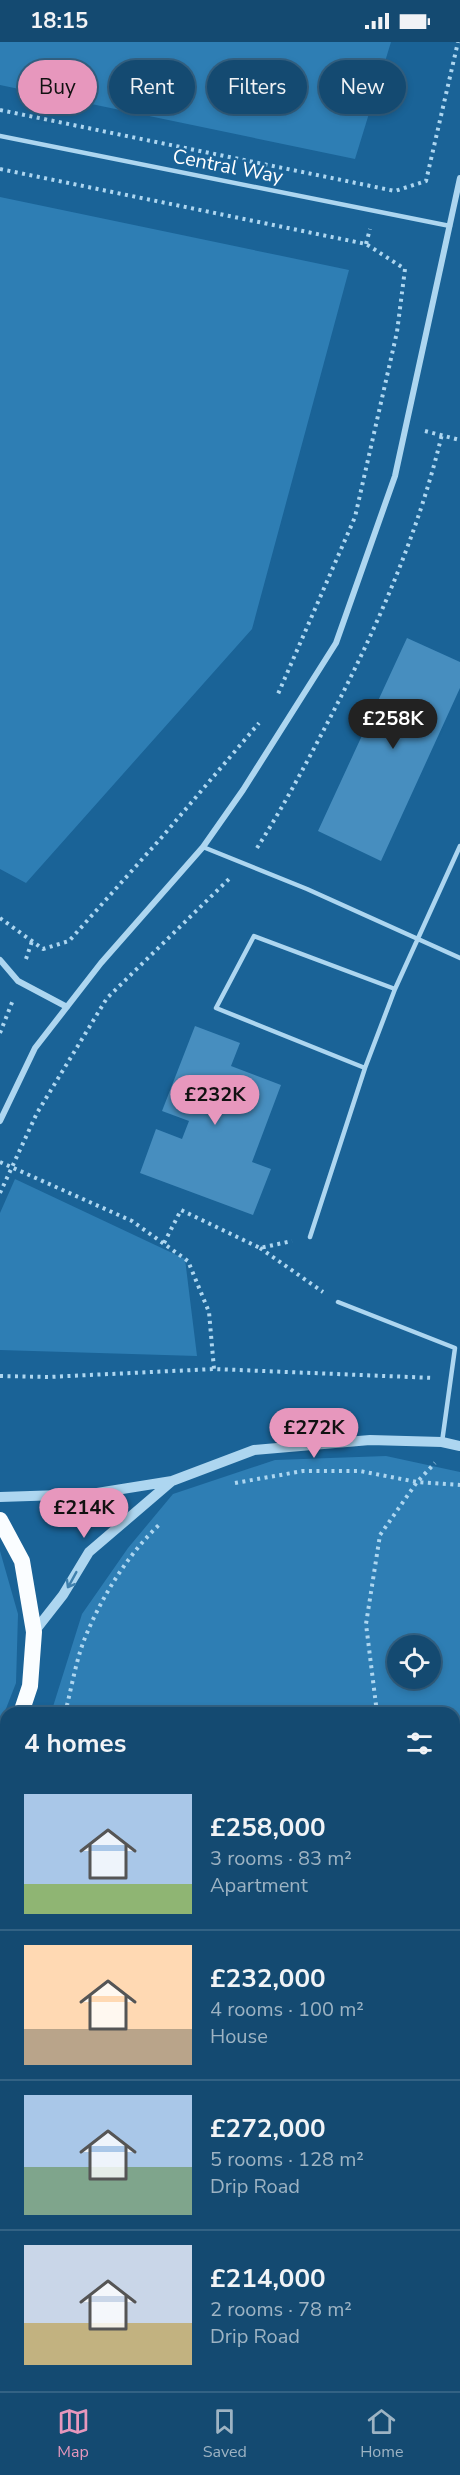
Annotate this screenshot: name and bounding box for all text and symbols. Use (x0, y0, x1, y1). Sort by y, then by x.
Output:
text: 18:15 (30, 6, 88, 36)
chip: Buy (18, 60, 97, 114)
chip: Rent (109, 60, 195, 114)
chip: Filters (207, 60, 307, 114)
chip: New (319, 60, 406, 114)
street label: Central Way (170, 143, 286, 191)
pin: £258K (351, 699, 435, 750)
text: £258K (362, 705, 424, 732)
pin: £232K (173, 1075, 257, 1126)
text: £232K (184, 1081, 246, 1108)
pin: £272K (272, 1408, 356, 1459)
text: £272K (283, 1414, 345, 1441)
pin: £214K (42, 1488, 126, 1539)
text: £214K (53, 1494, 115, 1521)
one-way arrow (66, 1571, 78, 1588)
map controls (387, 1635, 441, 1689)
button: locate (387, 1635, 441, 1689)
text: 4 homes (24, 1726, 126, 1761)
icon: filters (403, 1727, 436, 1760)
text: £258,000 (210, 1810, 326, 1845)
icon: home (72, 1818, 144, 1890)
text: 3 rooms · 83 m² (210, 1845, 352, 1872)
text: Apartment (210, 1872, 308, 1899)
text: £232,000 (210, 1961, 326, 1996)
icon: home (72, 1969, 144, 2041)
text: 4 rooms · 100 m² (210, 1996, 364, 2023)
text: House (210, 2023, 268, 2050)
text: £272,000 (210, 2111, 326, 2146)
icon: home (72, 2119, 144, 2191)
text: 5 rooms · 128 m² (210, 2146, 364, 2173)
text: Drip Road (210, 2173, 300, 2200)
text: £214,000 (210, 2261, 326, 2296)
icon: home (72, 2269, 144, 2341)
text: 2 rooms · 78 m² (210, 2296, 352, 2323)
text: Drip Road (210, 2323, 300, 2350)
tab: Map (57, 2405, 90, 2463)
tab: Saved (203, 2405, 247, 2463)
tab: Home (360, 2405, 403, 2463)

